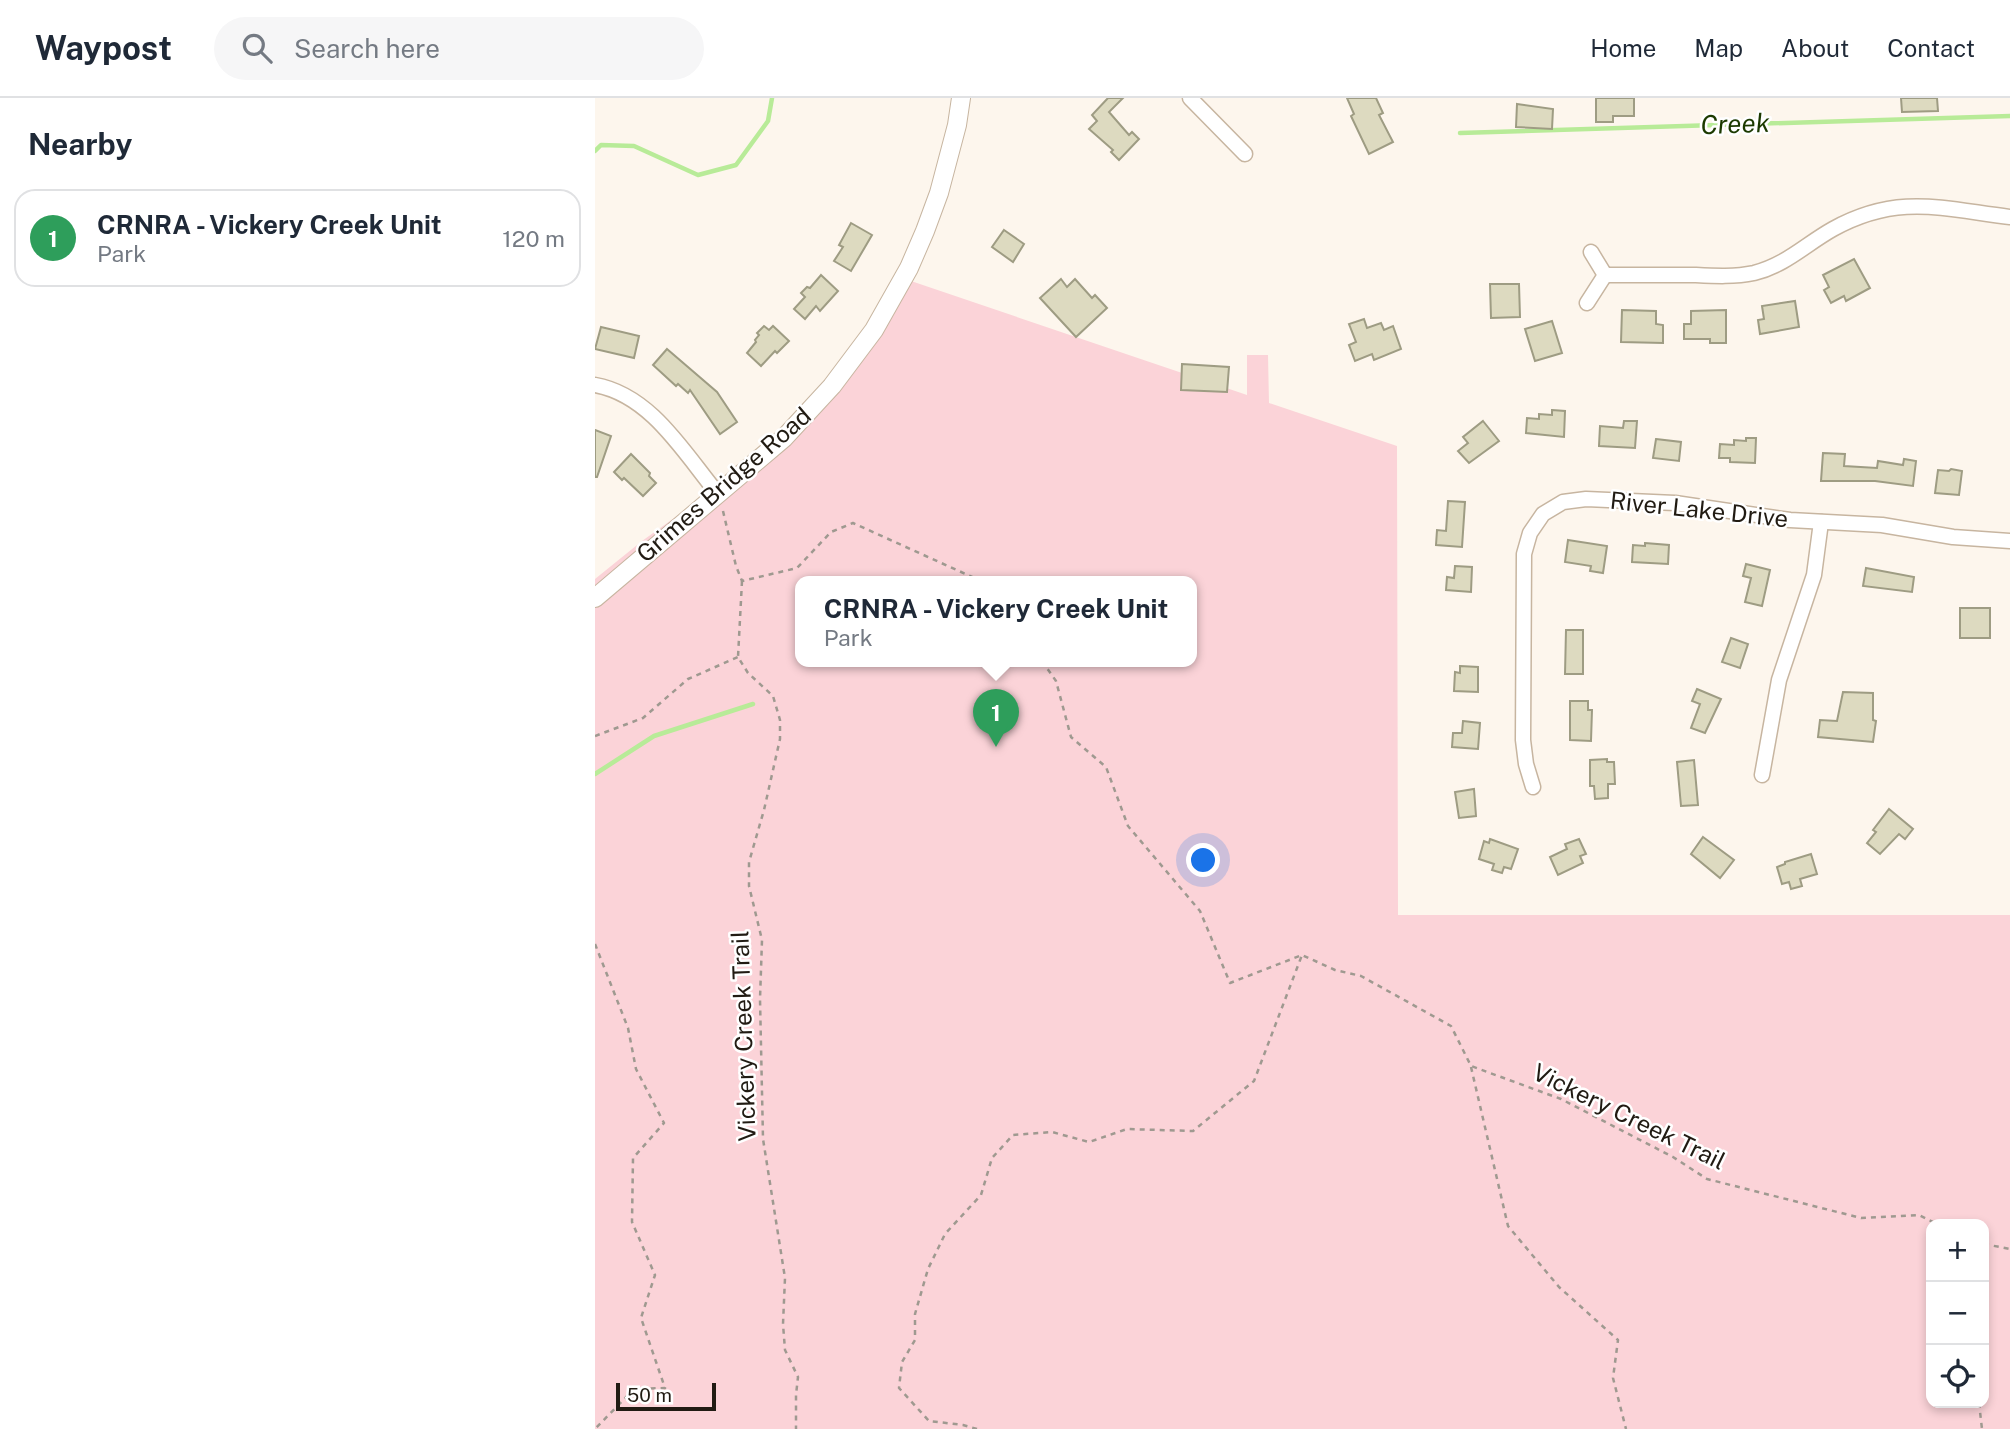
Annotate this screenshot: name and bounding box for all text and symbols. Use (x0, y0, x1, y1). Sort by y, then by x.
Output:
search box (214, 17, 704, 80)
text: Waypost (35, 29, 172, 67)
icon: search (238, 29, 276, 67)
text: Search here (294, 33, 440, 64)
text: Home (1590, 34, 1656, 62)
text: Map (1694, 34, 1743, 62)
text: About (1781, 34, 1849, 62)
text: Contact (1887, 34, 1975, 62)
water label: Creek (1700, 107, 1770, 140)
text: Nearby (28, 126, 132, 162)
text: CRNRA - Vickery Creek Unit (97, 209, 442, 240)
text: 1 (48, 225, 58, 252)
text: 120 m (502, 225, 565, 252)
text: Park (97, 240, 146, 267)
street label: Grimes Bridge Road (631, 401, 816, 568)
street label: River Lake Drive (1609, 486, 1790, 532)
popup (795, 576, 1197, 667)
text: CRNRA - Vickery Creek Unit (824, 593, 1168, 624)
text: Park (824, 624, 873, 651)
pin: 1 (973, 689, 1019, 747)
your location (1186, 843, 1220, 877)
street label: Vickery Creek Trail (725, 930, 761, 1142)
street label: Vickery Creek Trail (1528, 1057, 1730, 1175)
map controls (1926, 1219, 1989, 1408)
button: + (1926, 1219, 1989, 1282)
button: − (1926, 1282, 1989, 1345)
button: locate (1926, 1345, 1989, 1408)
scale bar (616, 1380, 716, 1412)
text: 50 m (627, 1384, 672, 1406)

